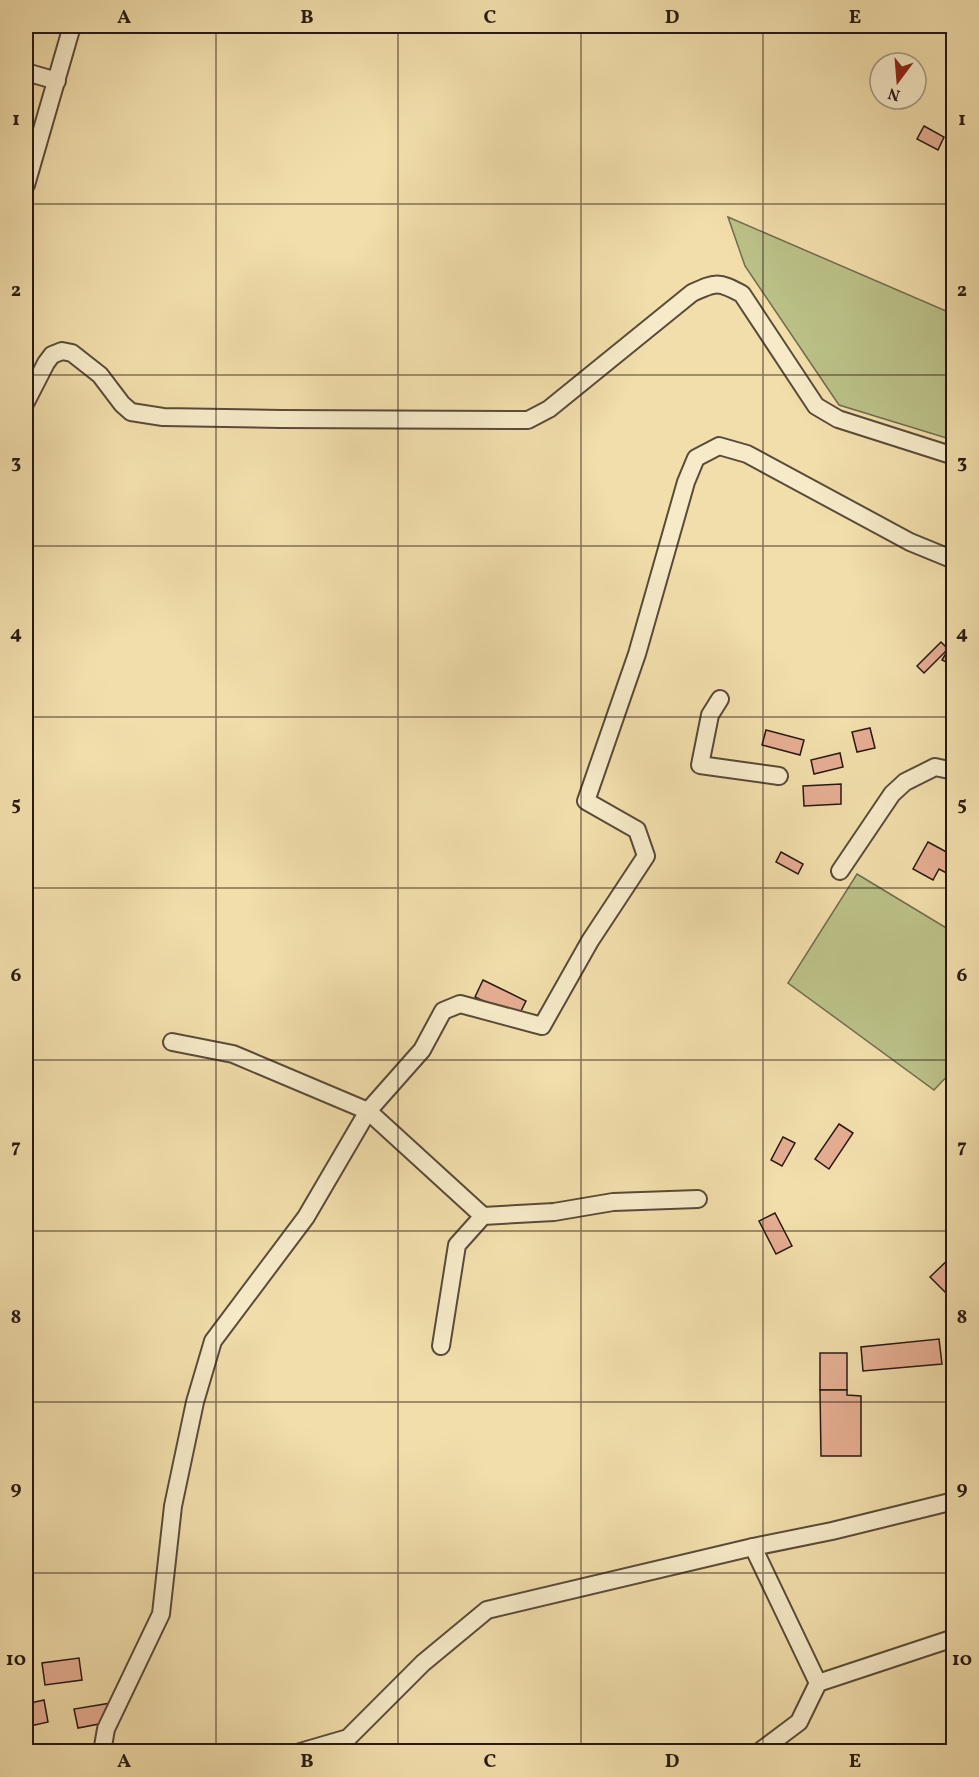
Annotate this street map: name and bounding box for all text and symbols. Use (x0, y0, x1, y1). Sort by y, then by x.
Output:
text: A (117, 4, 131, 32)
text: B (300, 4, 314, 32)
text: C (484, 4, 497, 32)
text: D (665, 4, 679, 32)
text: E (849, 4, 861, 32)
north arrow (868, 51, 928, 111)
text: N (885, 81, 903, 106)
text: 1 (12, 106, 20, 134)
text: 1 (958, 106, 966, 134)
text: 2 (11, 277, 21, 305)
text: 2 (957, 277, 967, 305)
text: 3 (11, 449, 21, 477)
text: 3 (957, 449, 967, 477)
text: 4 (10, 620, 22, 648)
text: 4 (956, 620, 968, 648)
text: 5 (11, 791, 21, 819)
text: 5 (957, 791, 967, 819)
text: 6 (11, 962, 22, 990)
text: 6 (957, 962, 968, 990)
text: 7 (11, 1133, 21, 1161)
text: 7 (957, 1133, 967, 1161)
text: 8 (11, 1304, 21, 1332)
text: 8 (957, 1304, 967, 1332)
text: 9 (10, 1475, 22, 1503)
text: 9 (956, 1475, 968, 1503)
text: 10 (6, 1646, 26, 1674)
text: 10 (952, 1646, 972, 1674)
text: A (117, 1748, 131, 1776)
text: B (300, 1748, 314, 1776)
text: C (484, 1748, 497, 1776)
text: D (665, 1748, 679, 1776)
text: E (849, 1748, 861, 1776)

